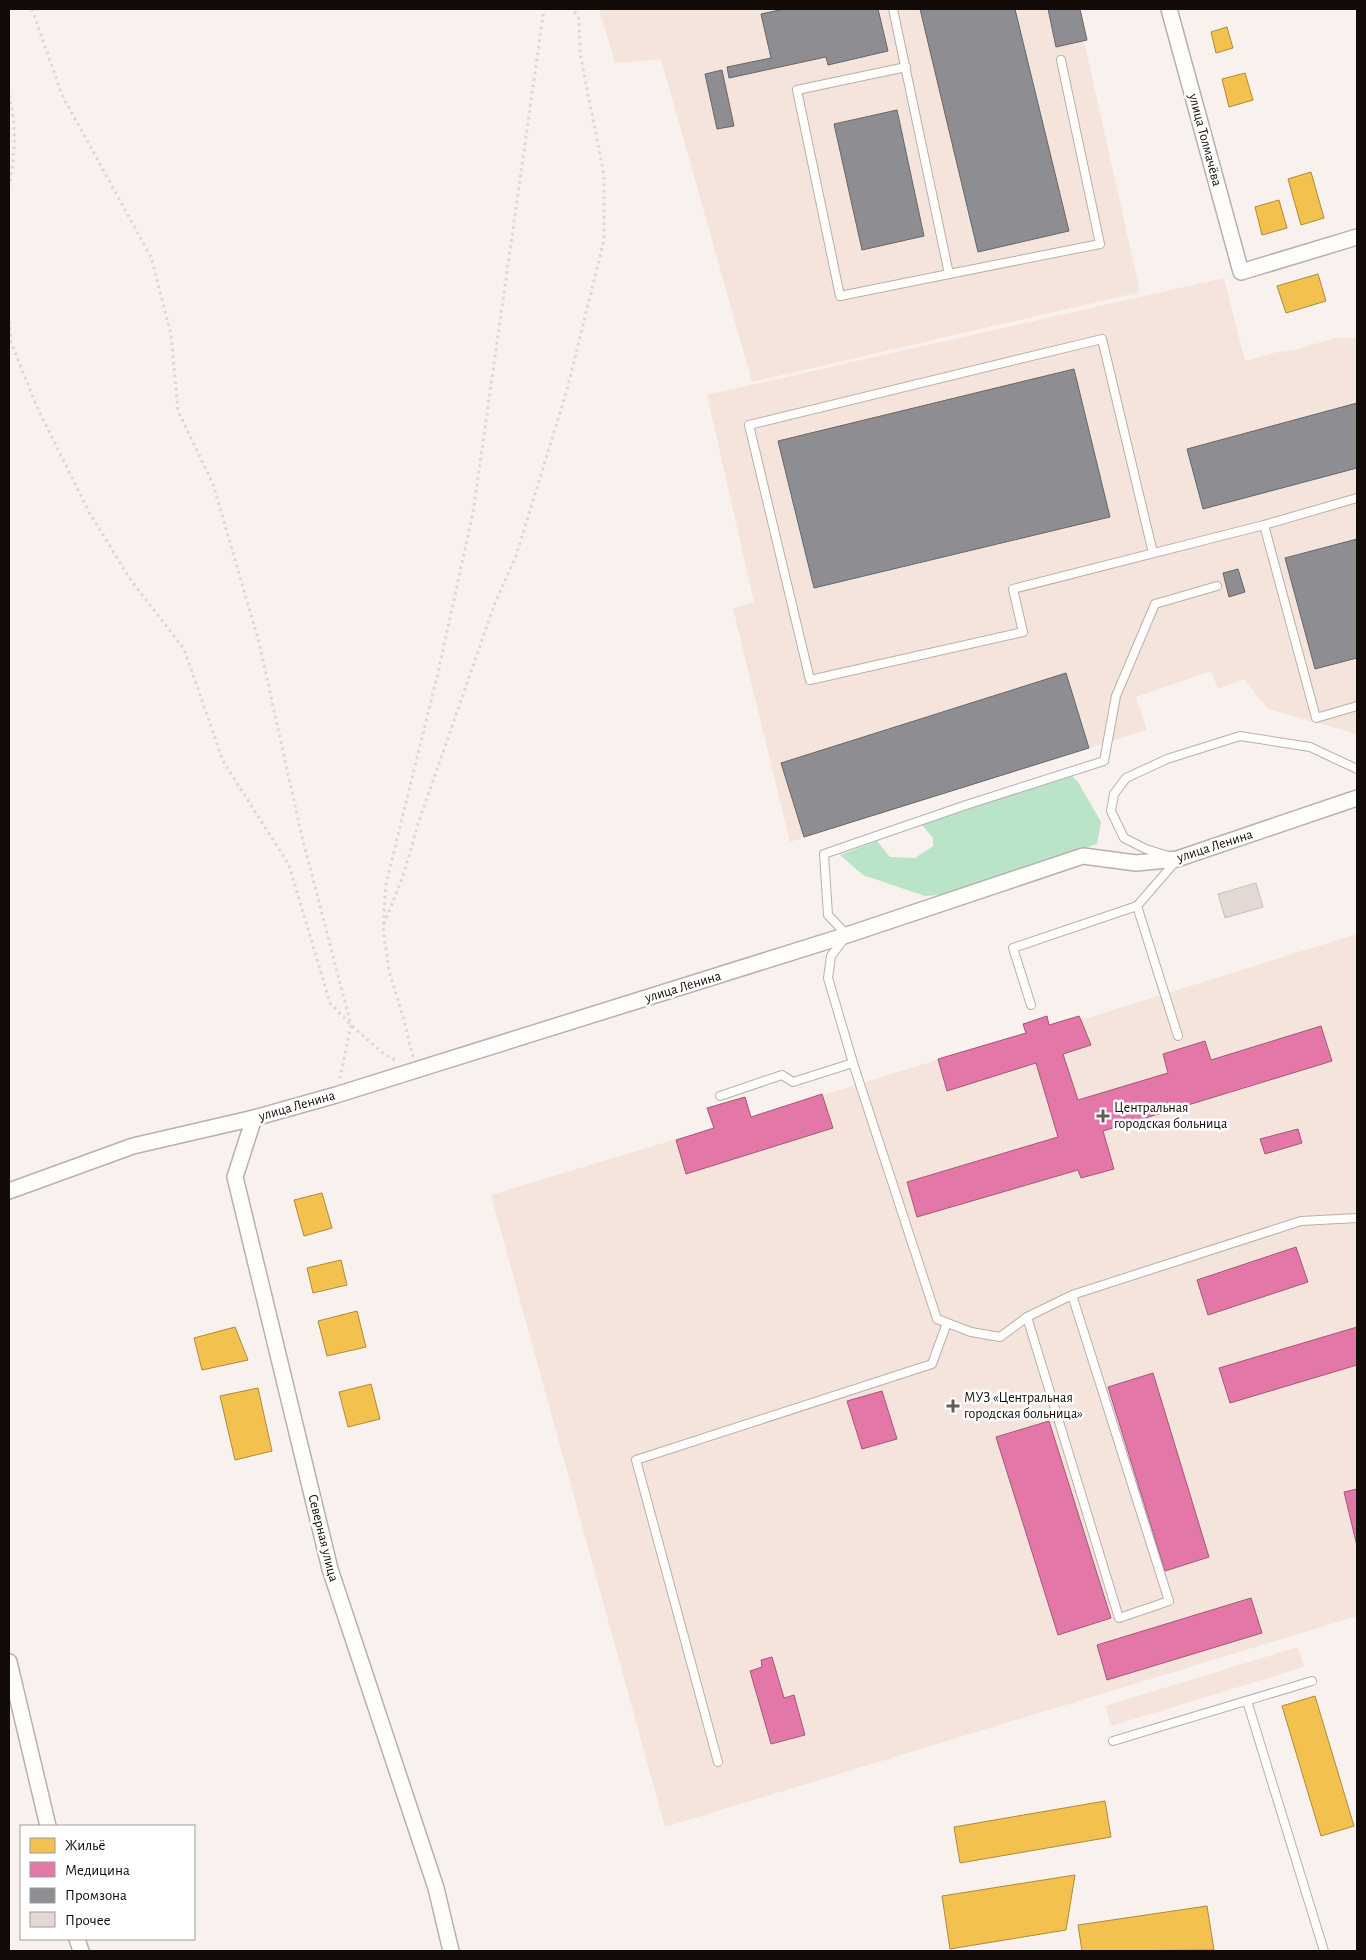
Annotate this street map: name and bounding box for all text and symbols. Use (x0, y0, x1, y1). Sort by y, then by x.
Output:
street label: улица Толмачёва (1186, 91, 1224, 188)
street label: улица Ленина (1174, 827, 1255, 865)
street label: улица Ленина (642, 969, 723, 1005)
street label: улица Ленина (256, 1088, 337, 1124)
place label: Центральная городская больница (1114, 1101, 1228, 1131)
marker: Центральная городская больница (1096, 1109, 1110, 1123)
place label: МУЗ «Центральная городская больница» (964, 1391, 1083, 1421)
marker: МУЗ «Центральная городская больница» (946, 1399, 960, 1413)
street label: Северная улица (305, 1493, 341, 1584)
legend (20, 1825, 195, 1940)
text: Жильё (65, 1838, 105, 1853)
text: Медицина (65, 1863, 130, 1878)
text: Промзона (65, 1888, 127, 1903)
text: Прочее (65, 1913, 111, 1928)

